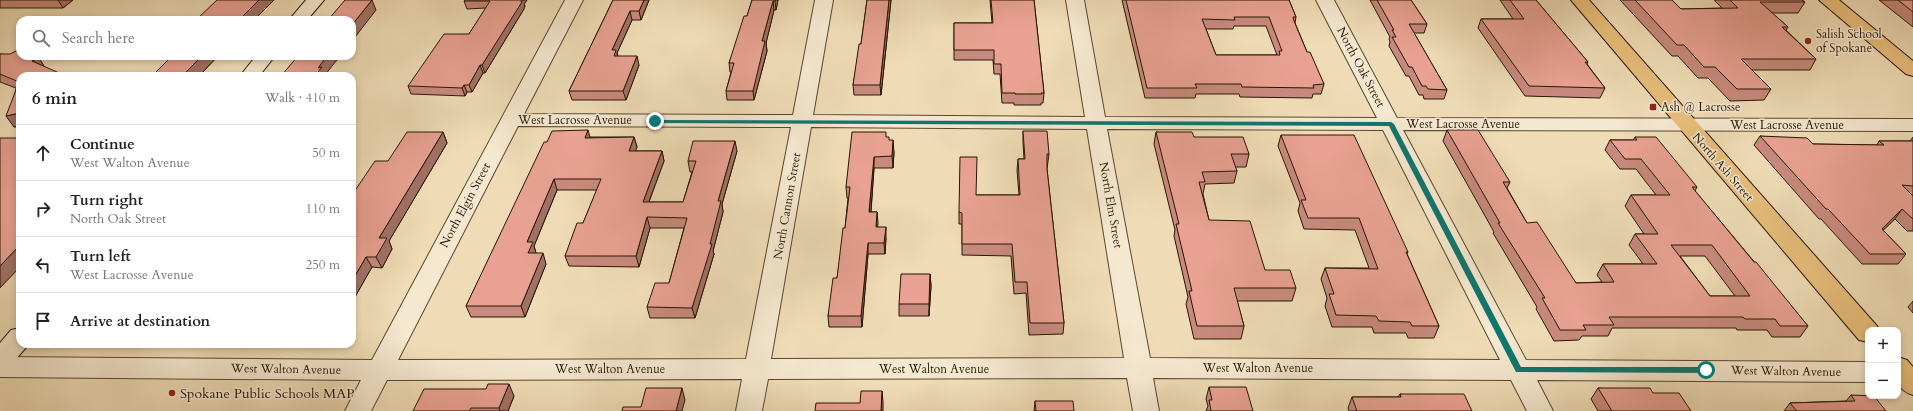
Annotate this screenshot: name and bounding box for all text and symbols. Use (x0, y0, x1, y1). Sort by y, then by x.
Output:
search box (16, 16, 356, 60)
street label: North Oak Street (1333, 24, 1389, 110)
place label: Salish School of Spokane (1816, 26, 1882, 56)
icon: search (30, 27, 52, 49)
text: Search here (62, 28, 135, 48)
marker: Salish School of Spokane (1803, 36, 1813, 46)
text: 6 min (32, 87, 77, 110)
text: Walk · 410 m (265, 89, 340, 107)
place label: Ash @ Lacrosse (1661, 99, 1741, 115)
marker: Ash @ Lacrosse (1648, 102, 1658, 112)
street label: West Lacrosse Avenue (517, 112, 632, 128)
route end (646, 112, 664, 130)
street label: West Lacrosse Avenue (1405, 116, 1520, 132)
street label: West Lacrosse Avenue (1729, 117, 1844, 133)
street label: North Ash Street (1689, 129, 1757, 205)
text: Continue (70, 134, 135, 154)
icon: ahead (32, 142, 54, 164)
text: 50 m (312, 144, 340, 162)
street label: North Cannon Street (770, 151, 804, 261)
text: West Walton Avenue (70, 154, 190, 172)
street label: North Elgin Street (436, 159, 494, 250)
street label: North Elm Street (1096, 161, 1127, 250)
text: Turn right (70, 190, 143, 210)
icon: right (32, 198, 54, 220)
text: 110 m (306, 200, 340, 218)
text: North Oak Street (70, 210, 166, 228)
text: Turn left (70, 246, 131, 266)
icon: left (32, 254, 54, 276)
text: 250 m (306, 256, 340, 274)
text: West Lacrosse Avenue (70, 266, 194, 284)
icon: arrive (32, 310, 54, 332)
text: Arrive at destination (70, 311, 210, 331)
map controls (1865, 327, 1901, 399)
button: + (1865, 327, 1901, 363)
street label: West Walton Avenue (230, 360, 341, 378)
street label: West Walton Avenue (1202, 360, 1313, 376)
street label: West Walton Avenue (554, 361, 665, 377)
street label: West Walton Avenue (878, 361, 989, 377)
route start (1697, 361, 1715, 379)
street label: West Walton Avenue (1730, 362, 1841, 380)
button: − (1865, 363, 1901, 399)
place label: Spokane Public Schools MAP (180, 384, 354, 403)
marker: Spokane Public Schools MAP (167, 388, 177, 398)

